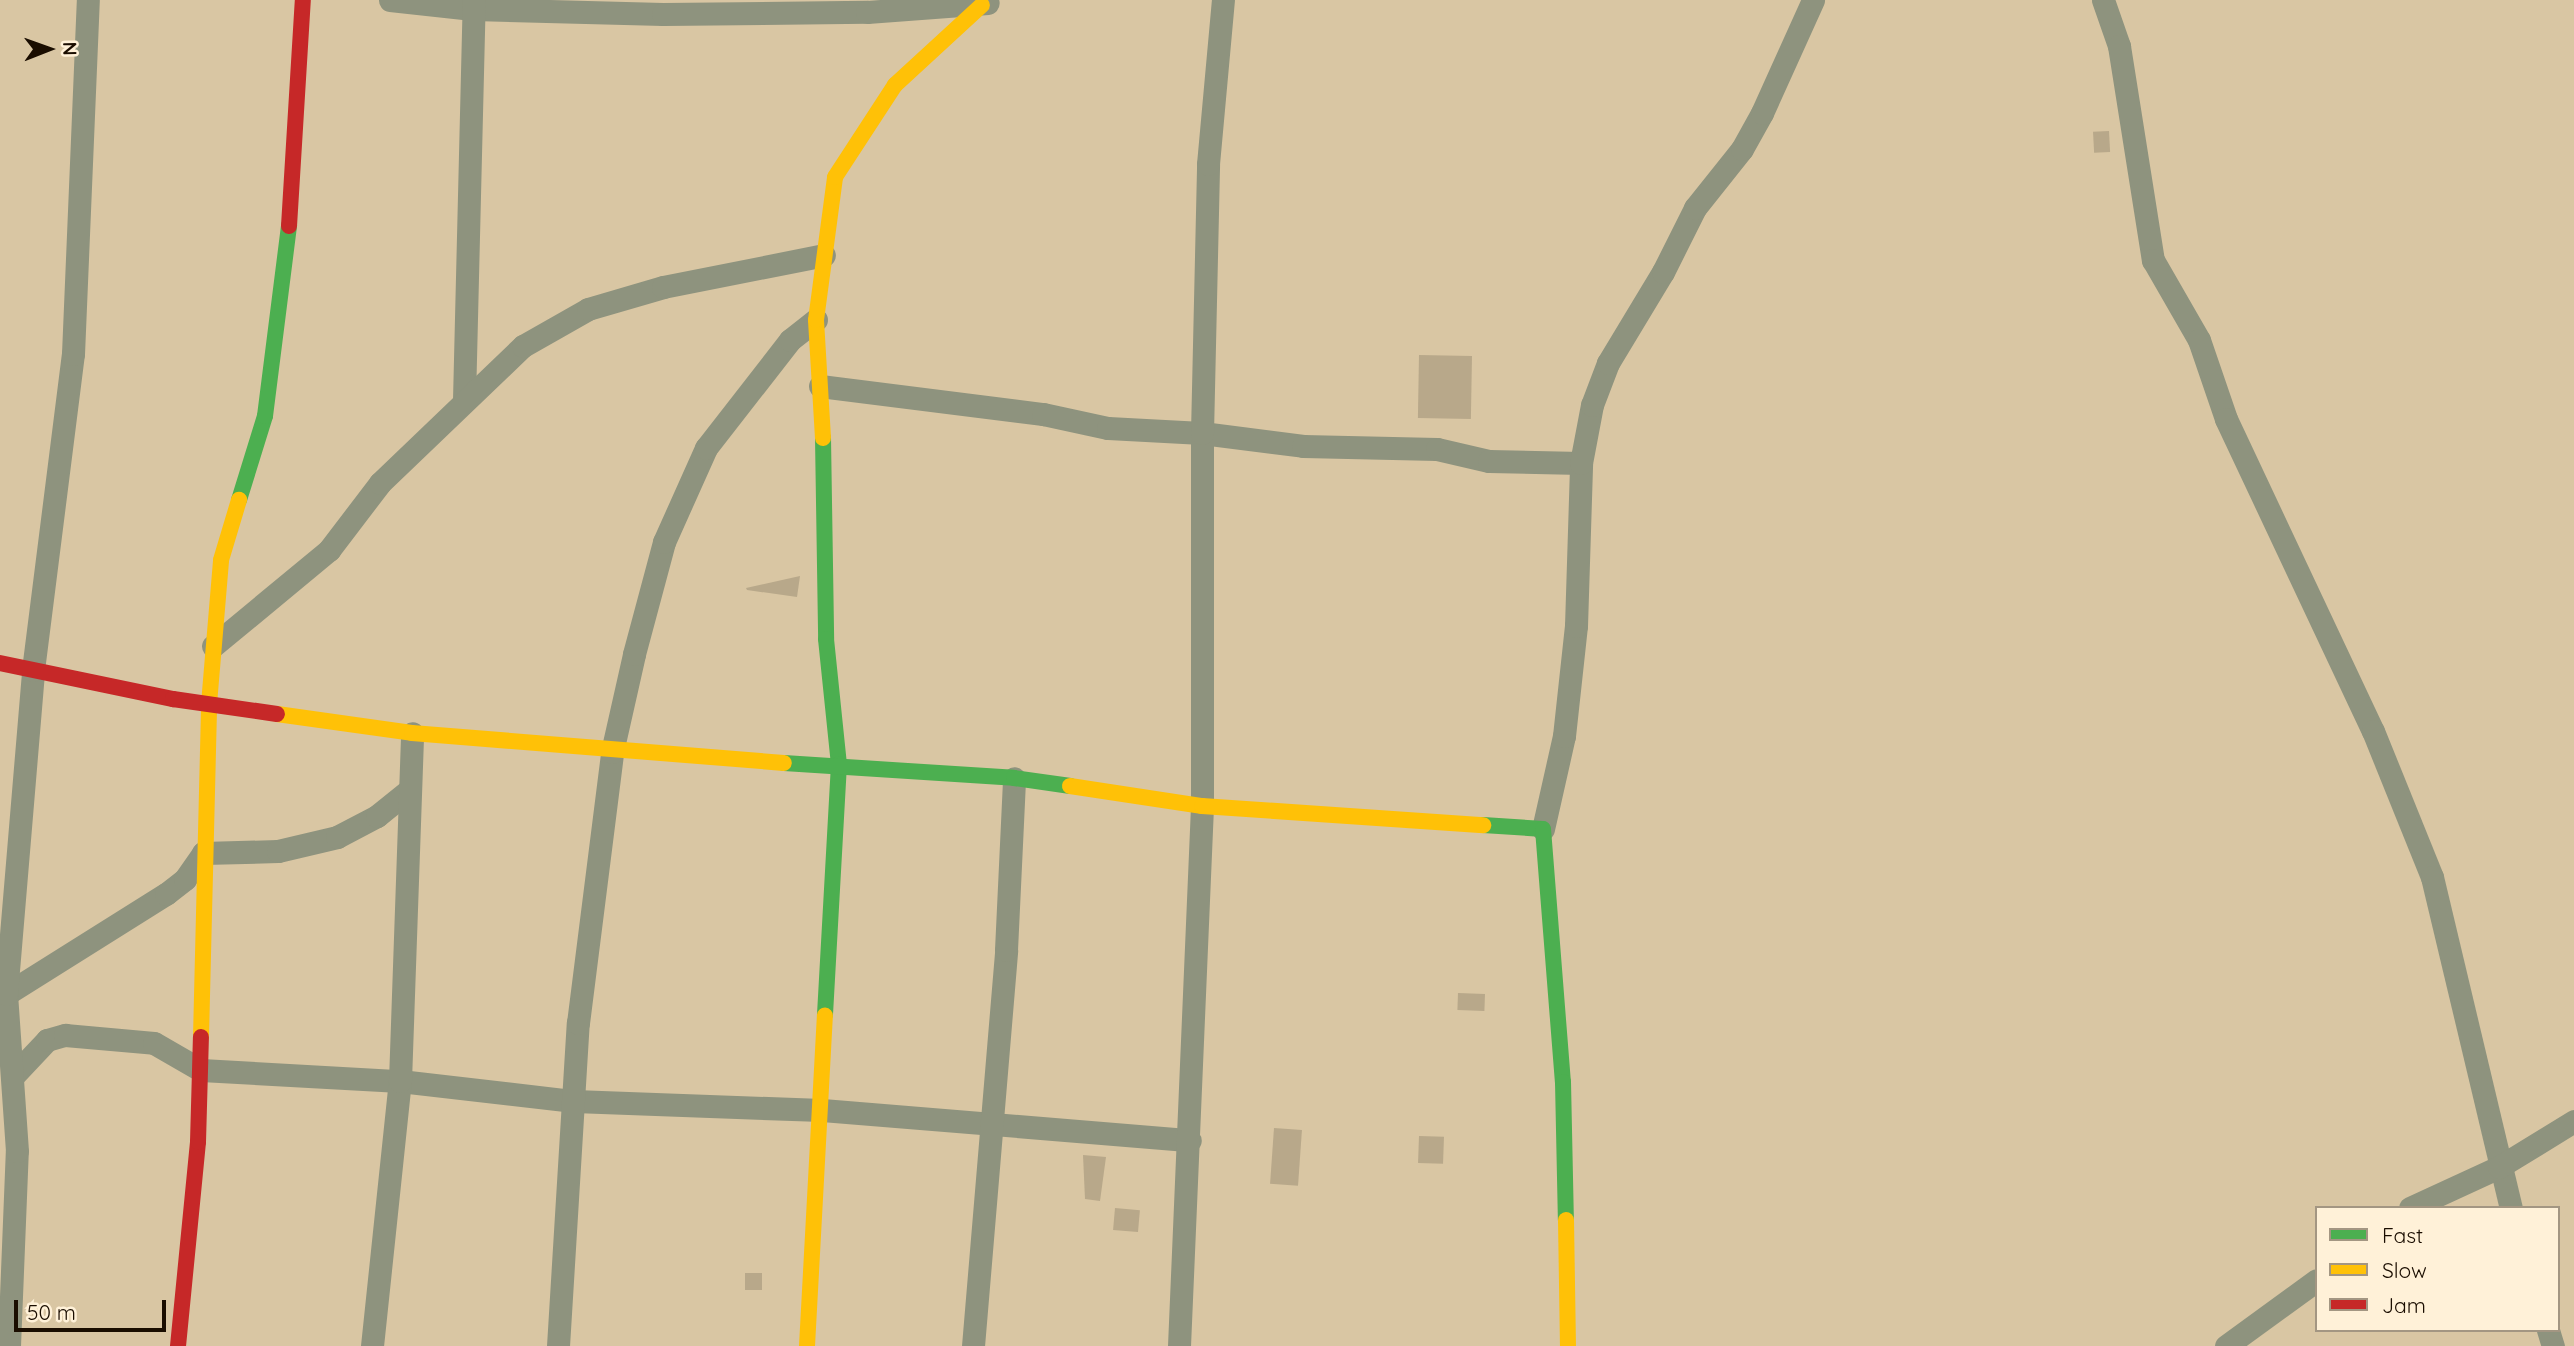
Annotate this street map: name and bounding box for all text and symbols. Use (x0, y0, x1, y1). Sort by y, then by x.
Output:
north arrow (14, 14, 84, 84)
text: N (58, 41, 82, 56)
legend (2315, 1206, 2560, 1332)
text: Fast (2382, 1222, 2423, 1248)
text: Slow (2382, 1257, 2427, 1283)
scale bar (18, 1286, 170, 1330)
text: Jam (2382, 1292, 2426, 1318)
text: 50 m (27, 1299, 76, 1325)

